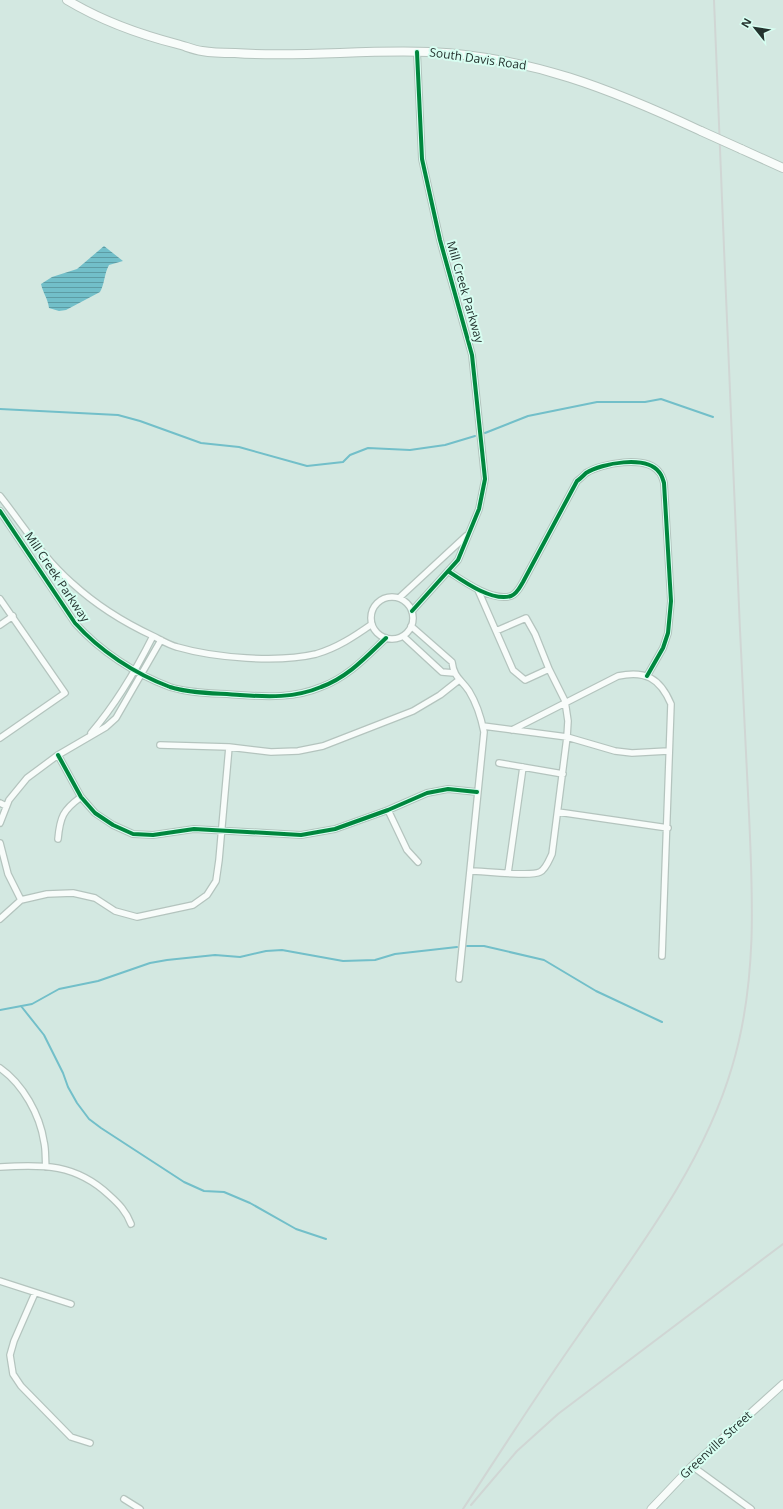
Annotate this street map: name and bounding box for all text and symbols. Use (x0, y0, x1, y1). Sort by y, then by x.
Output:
north arrow (735, 8, 775, 48)
text: N (737, 15, 755, 30)
street label: South Davis Road (428, 43, 528, 74)
street label: Mill Creek Parkway (443, 239, 488, 346)
street label: Mill Creek Parkway (21, 528, 94, 626)
street label: Greenville Street (676, 1407, 755, 1483)

